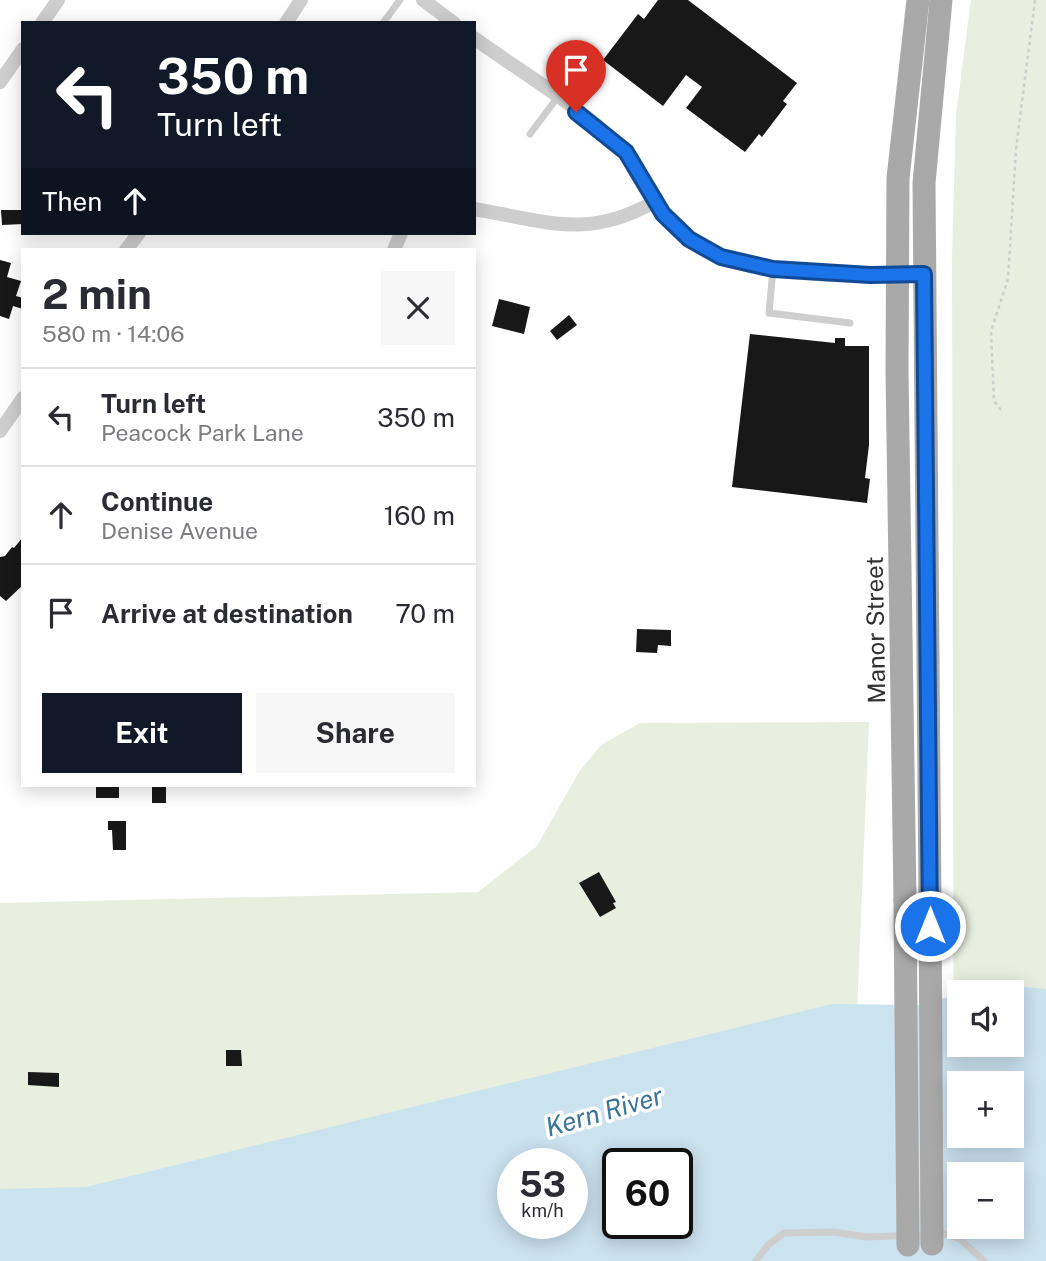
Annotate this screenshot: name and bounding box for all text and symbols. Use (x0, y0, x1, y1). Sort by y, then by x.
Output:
pin (546, 40, 606, 112)
text: 350 m (157, 47, 309, 105)
icon: left (42, 49, 133, 140)
icon: arrive (557, 51, 595, 89)
text: Turn left (157, 106, 282, 143)
icon: ahead (116, 182, 154, 220)
text: Then (42, 186, 102, 217)
text: 2 min (42, 269, 152, 318)
button: close (381, 271, 455, 345)
text: 580 m · 14:06 (42, 320, 185, 347)
text: Turn left (101, 388, 206, 419)
icon: left (42, 398, 80, 436)
text: 350 m (377, 402, 455, 433)
text: Peacock Park Lane (101, 419, 304, 446)
text: Continue (101, 486, 213, 517)
icon: ahead (42, 496, 80, 534)
text: 160 m (384, 500, 455, 531)
text: Denise Avenue (101, 517, 258, 544)
street label: Manor Street (860, 556, 890, 704)
icon: arrive (42, 594, 80, 632)
text: Arrive at destination (101, 598, 353, 629)
text: 70 m (395, 598, 455, 629)
button: Exit (42, 693, 242, 773)
button: Share (256, 693, 455, 773)
position arrow (893, 889, 967, 963)
map controls (947, 980, 1024, 1239)
button: sound (947, 980, 1024, 1057)
button: + (947, 1071, 1024, 1148)
water label: Kern River (542, 1079, 666, 1143)
speed limit sign: 60 (602, 1148, 693, 1239)
button: − (947, 1162, 1024, 1239)
text: 53 (519, 1164, 566, 1205)
text: km/h (521, 1200, 564, 1221)

